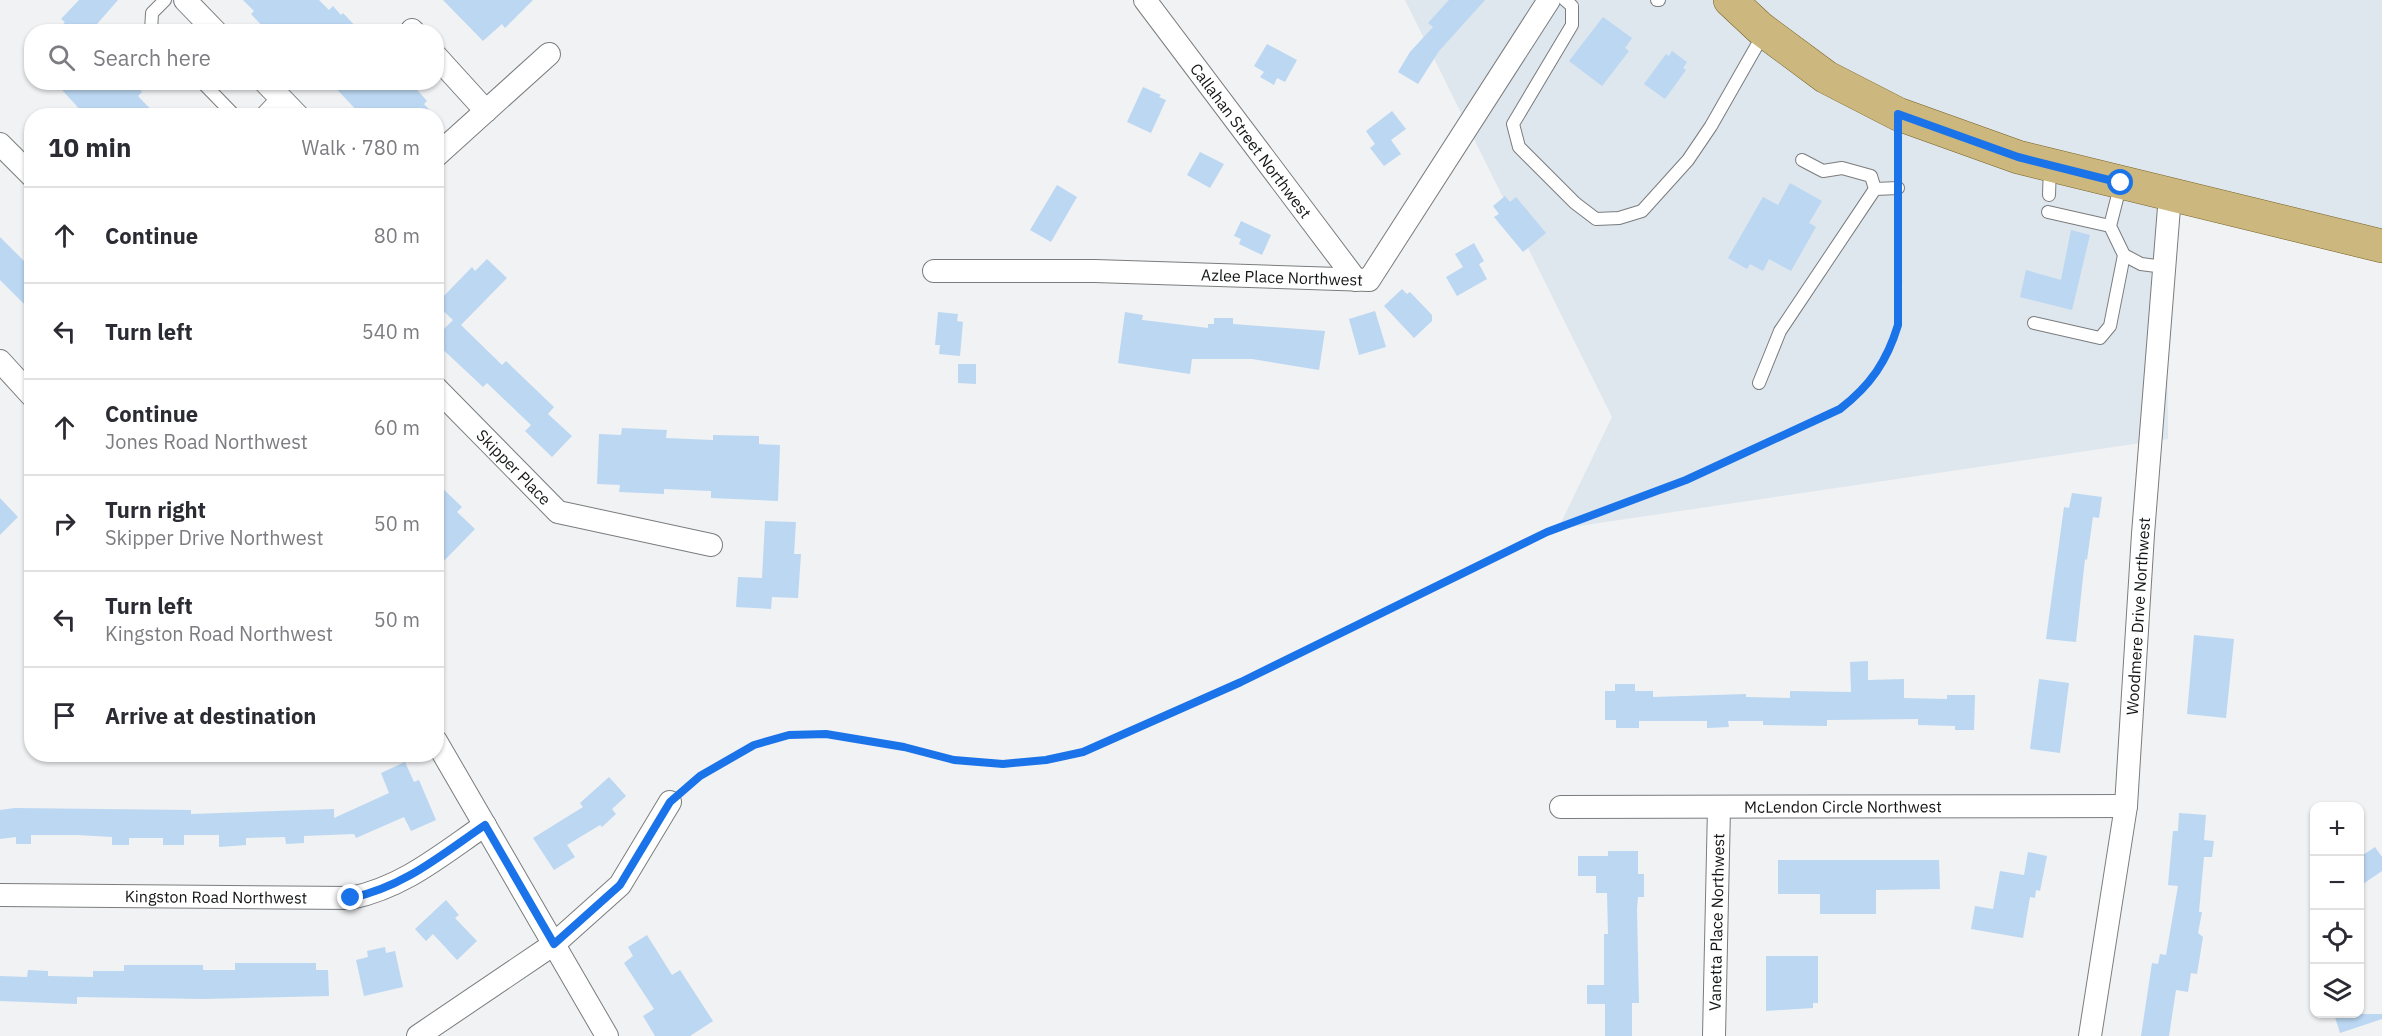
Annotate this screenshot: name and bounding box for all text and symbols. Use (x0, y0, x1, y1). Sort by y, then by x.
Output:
search box (24, 24, 444, 90)
icon: search (45, 41, 78, 74)
text: Search here (93, 43, 211, 72)
street label: Callahan Street Northwest (1186, 59, 1316, 222)
text: 10 min (48, 130, 132, 164)
text: Walk · 780 m (302, 134, 420, 161)
route start (2107, 169, 2133, 195)
icon: ahead (48, 219, 81, 252)
text: Continue (105, 221, 198, 250)
text: 80 m (374, 222, 420, 249)
street label: Azlee Place Northwest (1201, 264, 1363, 290)
icon: left (48, 315, 81, 348)
text: Turn left (105, 317, 193, 346)
text: 540 m (362, 318, 420, 345)
text: Continue (105, 399, 198, 428)
icon: ahead (48, 411, 81, 444)
text: 60 m (374, 414, 420, 441)
street label: Skipper Place (472, 425, 556, 509)
text: Jones Road Northwest (105, 428, 308, 455)
text: Turn right (105, 495, 206, 524)
icon: right (48, 507, 81, 540)
text: 50 m (374, 510, 420, 537)
street label: Woodmere Drive Northwest (2122, 516, 2154, 716)
text: Skipper Drive Northwest (105, 524, 323, 551)
text: Turn left (105, 591, 193, 620)
icon: left (48, 603, 81, 636)
text: 50 m (374, 606, 420, 633)
text: Kingston Road Northwest (105, 620, 333, 647)
icon: arrive (48, 699, 81, 732)
text: Arrive at destination (105, 701, 316, 730)
street label: McLendon Circle Northwest (1744, 796, 1942, 817)
map controls (2310, 802, 2364, 1018)
button: + (2310, 802, 2364, 856)
street label: Vanetta Place Northwest (1705, 833, 1728, 1011)
button: − (2310, 856, 2364, 910)
route end (337, 884, 363, 910)
street label: Kingston Road Northwest (125, 886, 307, 908)
button: locate (2310, 910, 2364, 964)
button: layers (2310, 964, 2364, 1018)

